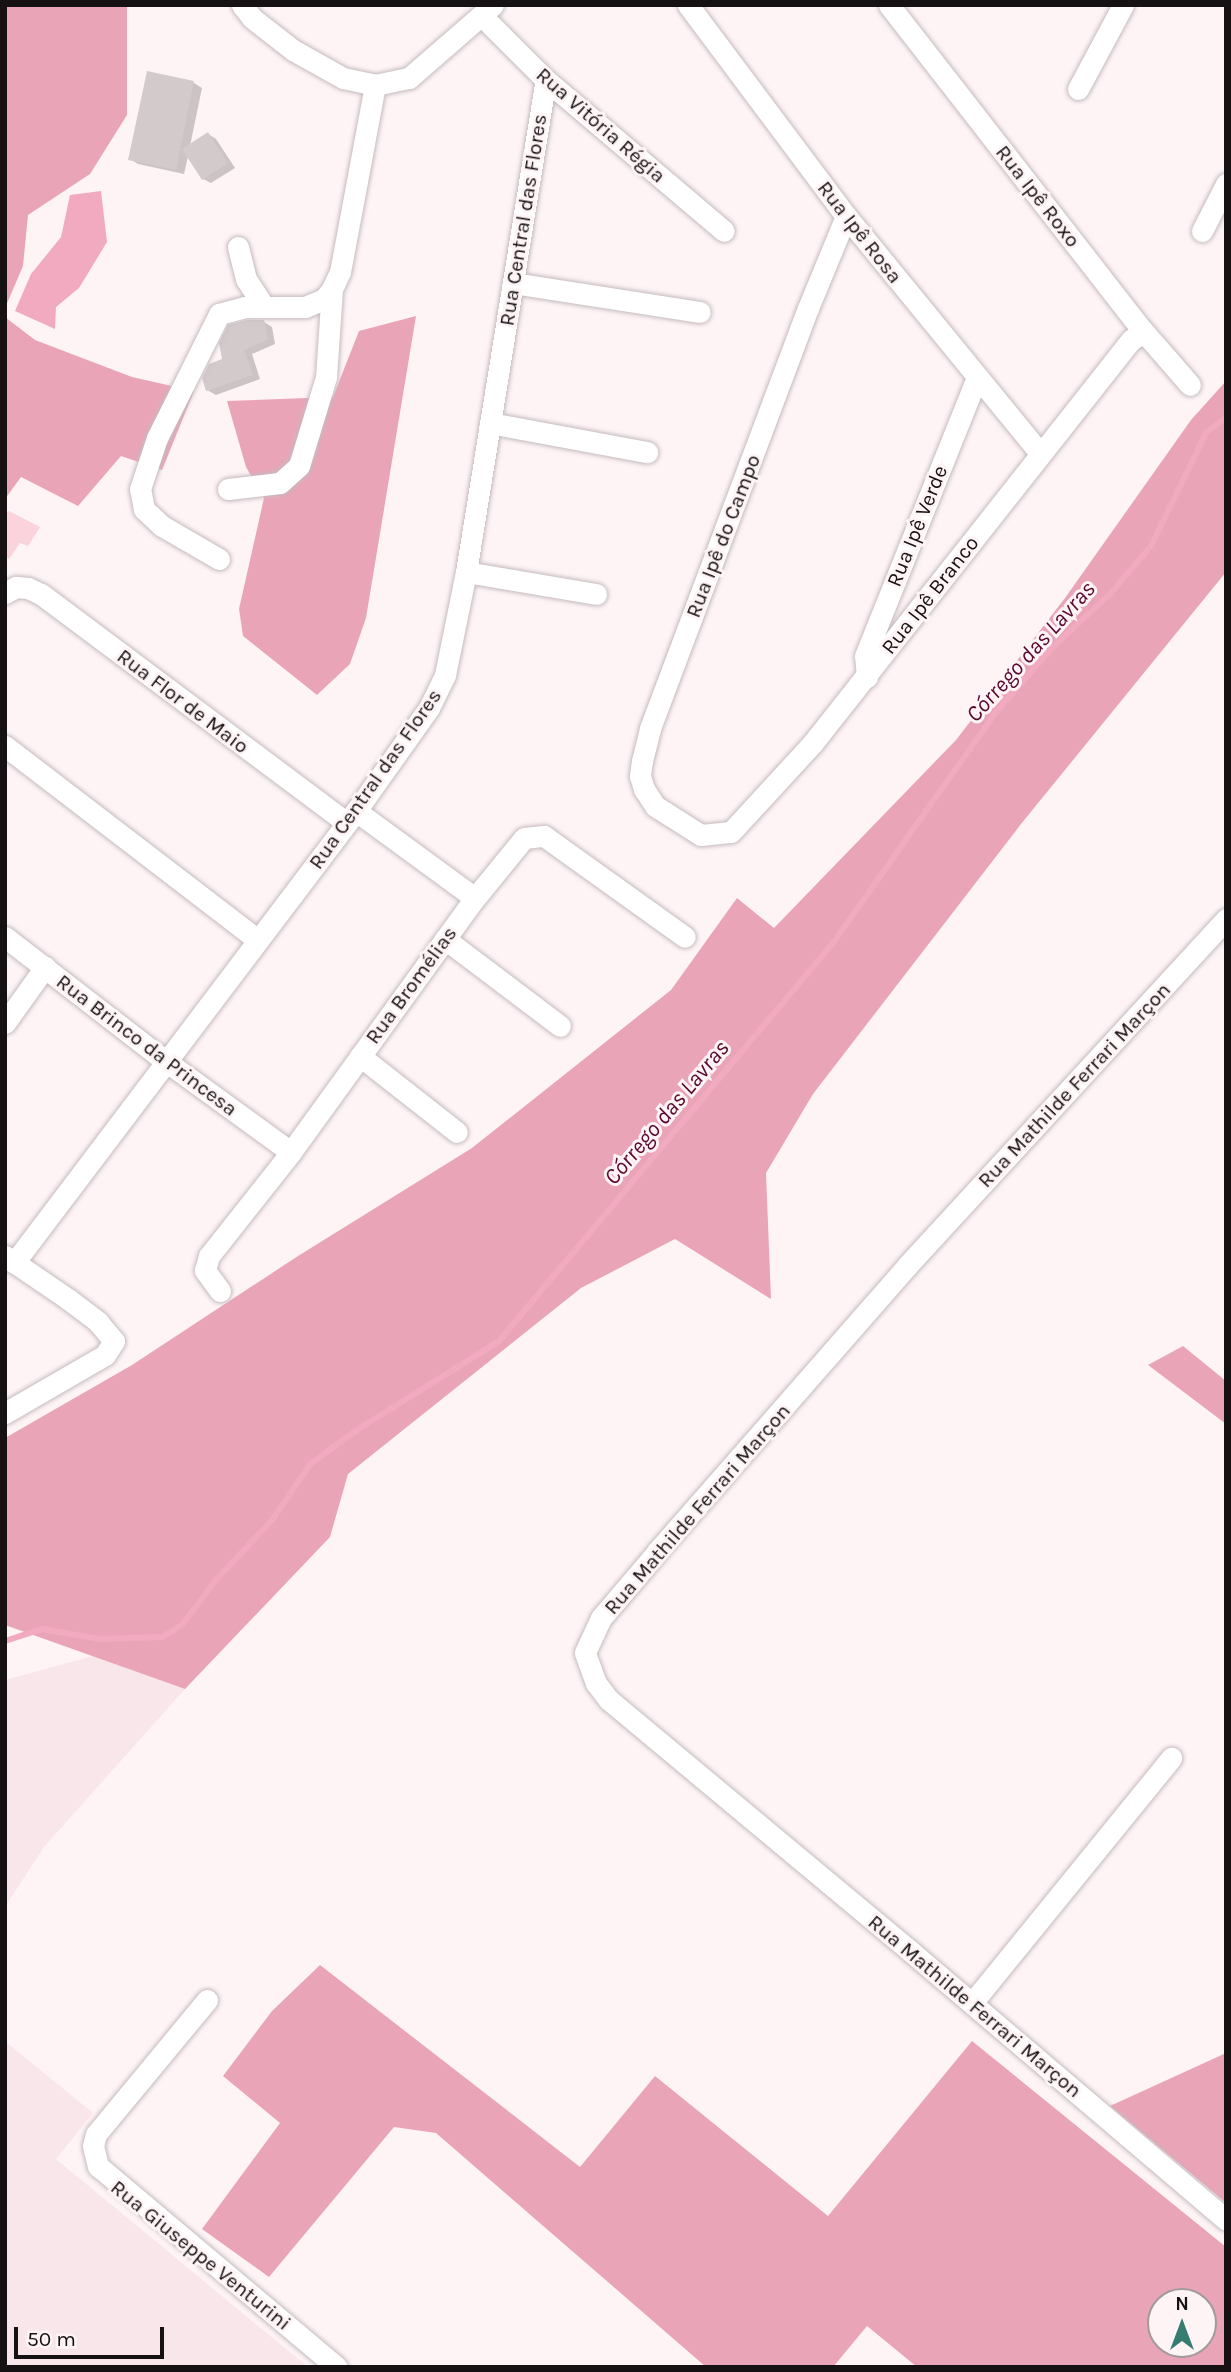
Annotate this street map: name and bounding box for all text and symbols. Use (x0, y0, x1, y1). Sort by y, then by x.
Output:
street label: Rua Vitória Régia (531, 62, 671, 188)
street label: Rua Central das Flores (494, 112, 552, 328)
street label: Rua Ipê Roxo (990, 140, 1086, 252)
street label: Rua Ipê Rosa (812, 176, 908, 288)
street label: Rua Ipê do Campo (680, 451, 766, 621)
street label: Rua Ipê Verde (881, 462, 953, 590)
street label: Rua Ipê Branco (876, 531, 984, 659)
water label: Córrego das Lavras (961, 576, 1101, 728)
street label: Rua Flor de Maio (112, 643, 254, 759)
street label: Rua Central das Flores (303, 684, 447, 874)
street label: Rua Bromélias (360, 921, 462, 1049)
street label: Rua Brinco da Princesa (51, 969, 243, 1121)
street label: Rua Mathilde Ferrari Marçon (972, 977, 1176, 1193)
water label: Córrego das Lavras (599, 1035, 735, 1191)
street label: Rua Mathilde Ferrari Marçon (599, 1398, 795, 1620)
street label: Rua Mathilde Ferrari Marçon (863, 1909, 1087, 2103)
street label: Rua Giuseppe Venturini (106, 2174, 296, 2336)
north arrow (1147, 2288, 1217, 2358)
text: N (1175, 2293, 1189, 2315)
scale bar (18, 2312, 168, 2356)
text: 50 m (27, 2327, 76, 2351)

